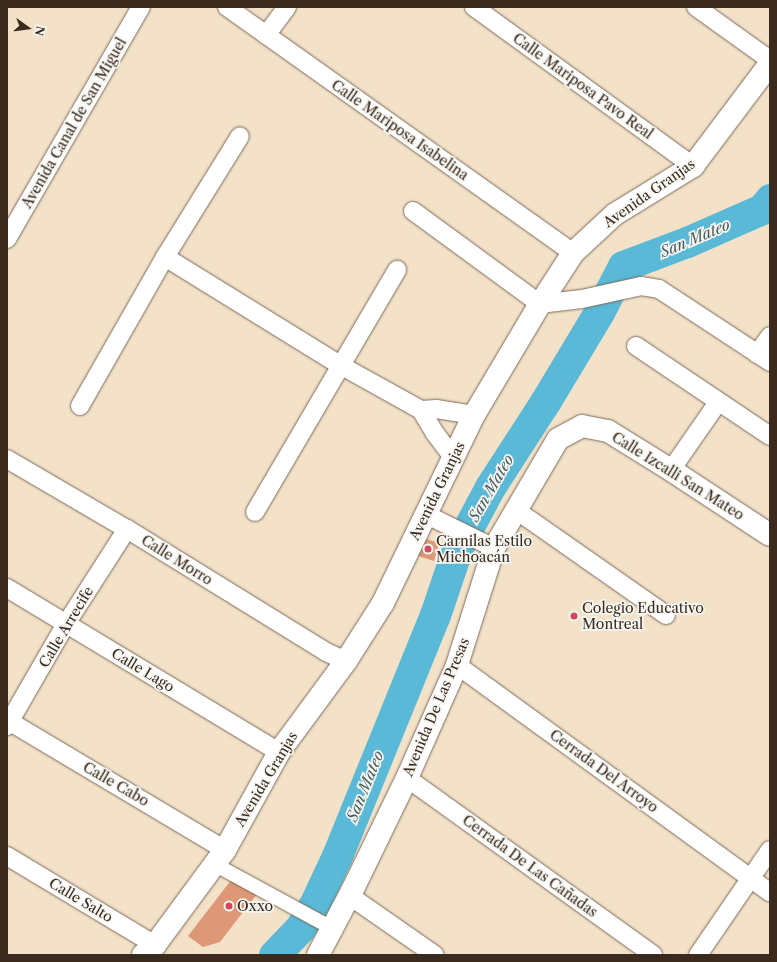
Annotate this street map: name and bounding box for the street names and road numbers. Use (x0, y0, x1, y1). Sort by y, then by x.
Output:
street label: Calle Mariposa Pavo Real (510, 29, 656, 143)
street label: Avenida Canal de San Miguel (18, 35, 130, 211)
street label: Calle Mariposa Isabelina (328, 76, 472, 184)
street label: Avenida Granjas (600, 155, 698, 231)
street label: Calle Izcalli San Mateo (609, 428, 747, 524)
street label: Avenida Granjas (406, 439, 468, 543)
street label: Calle Morro (138, 532, 216, 588)
street label: Calle Arrecife (35, 583, 97, 671)
street label: Avenida De Las Presas (399, 635, 473, 779)
street label: Calle Lago (108, 645, 178, 695)
street label: Cerrada Del Arroyo (546, 726, 662, 816)
street label: Avenida Granjas (231, 728, 301, 830)
street label: Calle Cabo (80, 758, 152, 810)
street label: Cerrada De Las Cañadas (459, 811, 601, 921)
street label: Calle Salto (46, 874, 116, 926)

